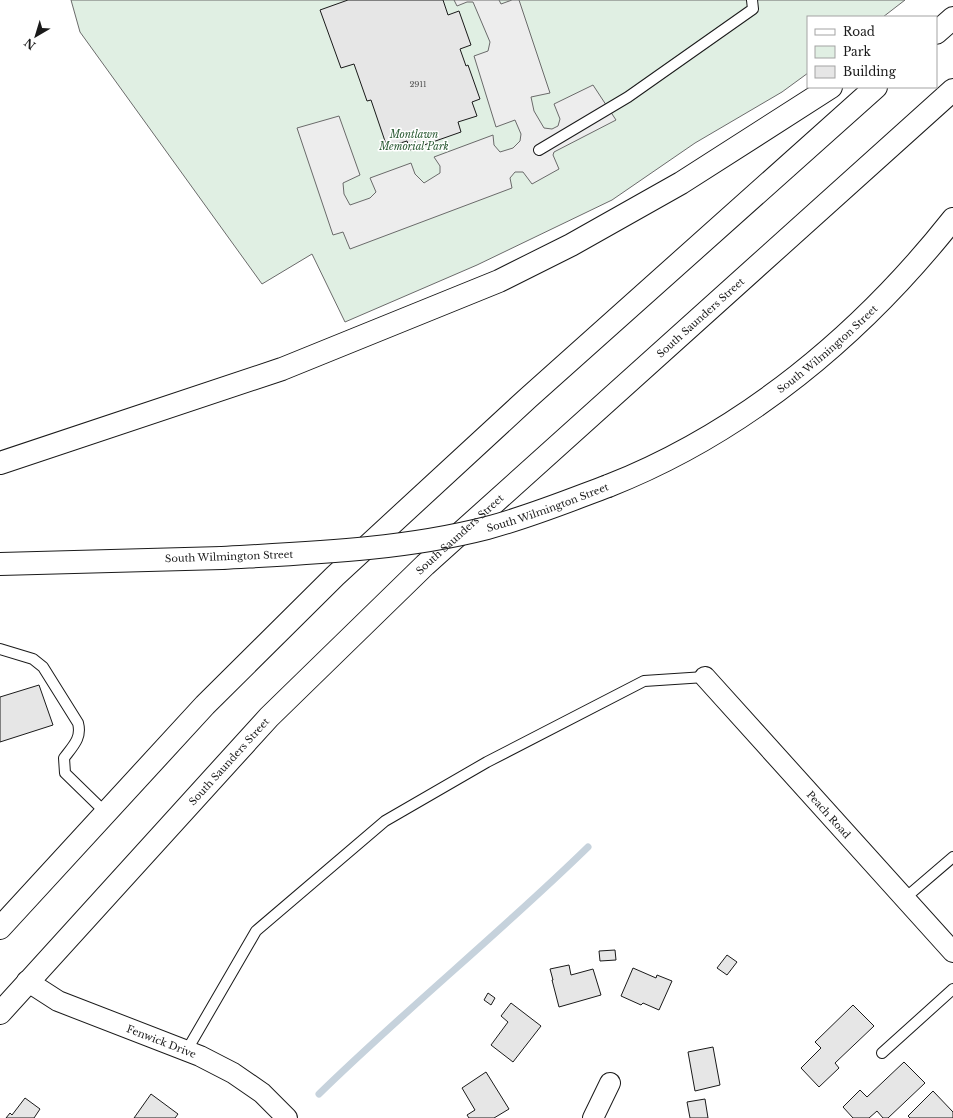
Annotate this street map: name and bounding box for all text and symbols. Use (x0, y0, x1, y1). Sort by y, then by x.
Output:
north arrow (16, 16, 56, 56)
legend (807, 16, 937, 88)
text: Road (843, 24, 875, 39)
text: N (21, 35, 38, 53)
text: Park (843, 44, 871, 59)
text: Building (843, 64, 897, 79)
house number: 2911 (409, 79, 427, 89)
park label: Montlawn Memorial Park (378, 128, 449, 153)
street label: South Saunders Street (654, 275, 747, 361)
street label: South Wilmington Street (775, 302, 880, 396)
street label: South Wilmington Street (485, 480, 611, 535)
street label: South Saunders Street (413, 491, 506, 577)
street label: South Wilmington Street (165, 548, 294, 565)
street label: South Saunders Street (186, 715, 272, 808)
street label: Peach Road (804, 788, 853, 841)
street label: Fenwick Drive (125, 1022, 198, 1061)

